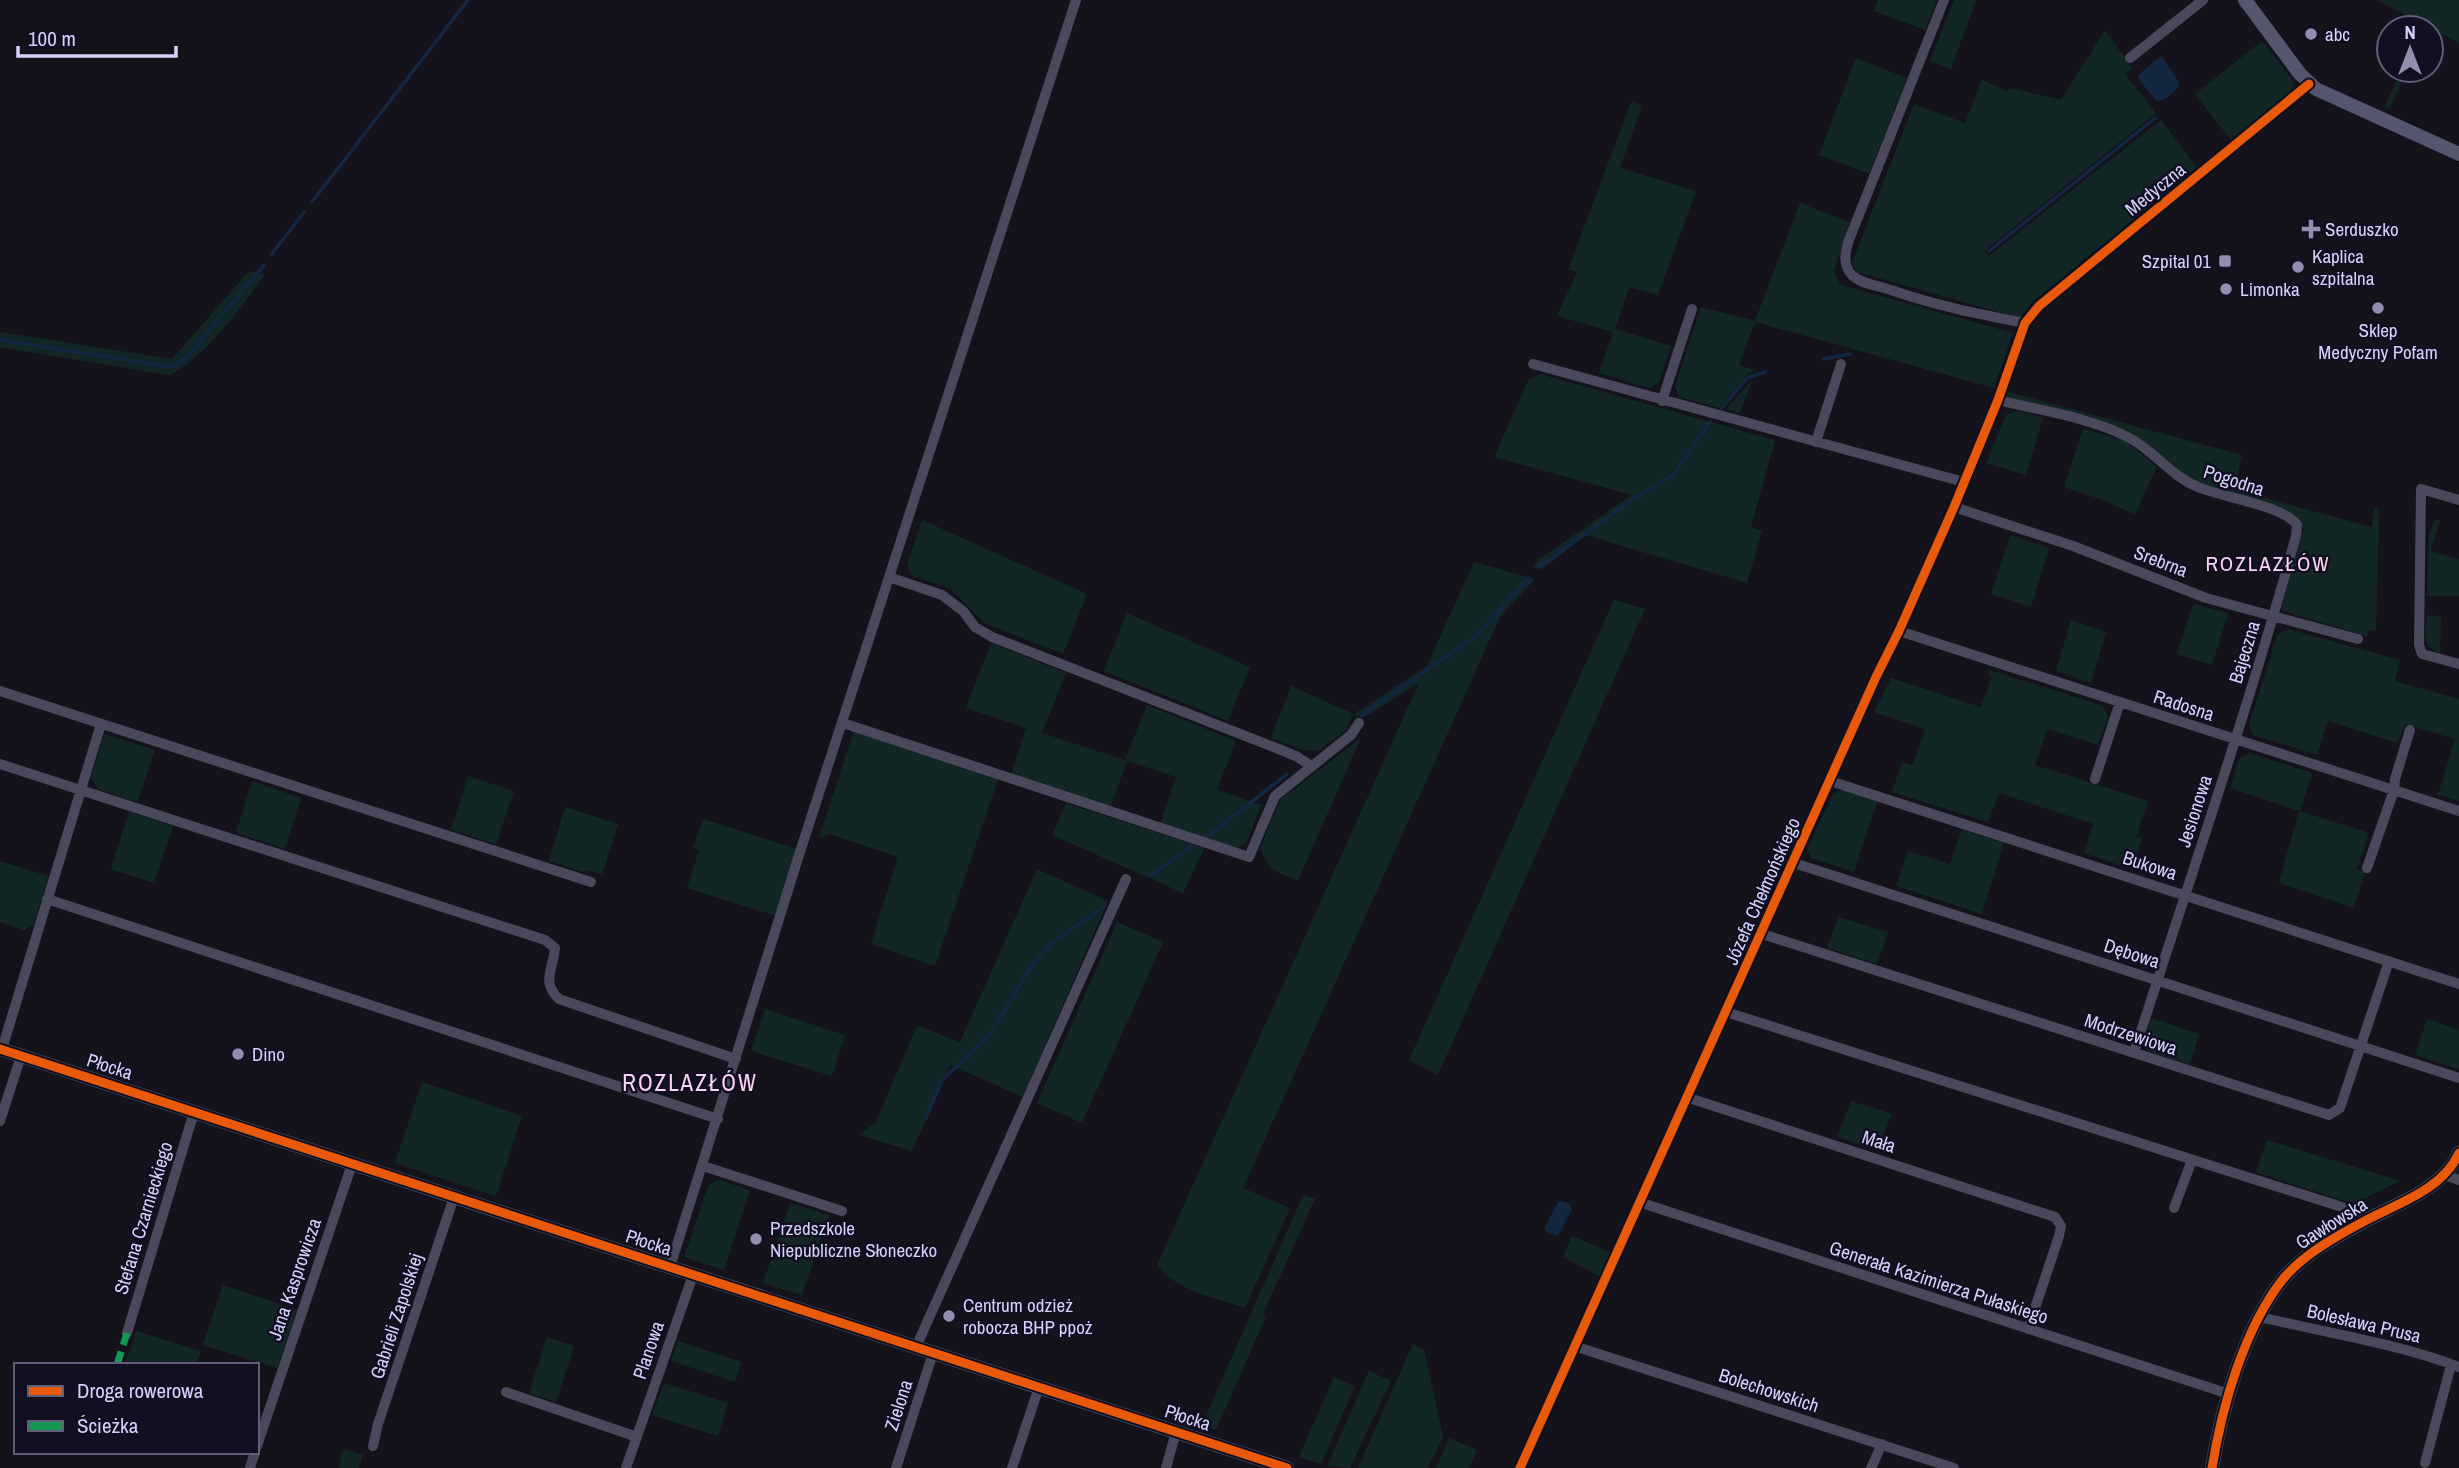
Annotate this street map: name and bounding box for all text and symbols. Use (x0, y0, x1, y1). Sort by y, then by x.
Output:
scale bar (18, 14, 175, 58)
north arrow (2375, 14, 2445, 84)
text: N (2404, 19, 2416, 45)
place label: abc (2325, 21, 2350, 47)
text: 100 m (28, 24, 76, 53)
marker: abc (2303, 26, 2319, 42)
street label: Medyczna (2119, 156, 2191, 221)
place label: Serduszko (2325, 216, 2399, 242)
marker: Serduszko (2303, 221, 2319, 237)
place label: Kaplica szpitalna (2312, 243, 2375, 291)
place label: Szpital 01 (2142, 248, 2211, 274)
marker: Szpital 01 (2217, 253, 2233, 269)
marker: Kaplica szpitalna (2290, 259, 2306, 275)
place label: Limonka (2240, 276, 2300, 302)
marker: Limonka (2218, 281, 2234, 297)
marker: Sklep Medyczny Pofam (2370, 300, 2386, 316)
place label: Sklep Medyczny Pofam (2318, 317, 2438, 365)
street label: Pogodna (2200, 458, 2268, 502)
street label: Srebrna (2130, 539, 2192, 583)
district label: ROZLAZŁÓW (2205, 549, 2331, 578)
street label: Bajeczna (2222, 617, 2266, 686)
street label: Radosna (2150, 683, 2218, 727)
street label: Jesionowa (2170, 771, 2218, 850)
street label: Józefa Chełmońskiego (1718, 813, 1806, 969)
street label: Bukowa (2120, 844, 2181, 886)
street label: Dębowa (2101, 932, 2164, 974)
street label: Modrzewiowa (2081, 1007, 2181, 1061)
place label: Dino (252, 1041, 285, 1067)
street label: Płocka (84, 1046, 137, 1086)
marker: Dino (230, 1046, 246, 1062)
district label: ROZLAZŁÓW (622, 1067, 758, 1098)
street label: Mała (1859, 1123, 1899, 1159)
street label: Stefana Czarnieckiego (107, 1138, 179, 1298)
street label: Gawłowska (2290, 1191, 2372, 1255)
street label: Jana Kasprowicza (261, 1214, 327, 1343)
place label: Przedszkole Niepubliczne Słoneczko (770, 1215, 937, 1263)
street label: Płocka (623, 1222, 676, 1262)
marker: Przedszkole Niepubliczne Słoneczko (748, 1231, 764, 1247)
street label: Generała Kazimierza Pułaskiego (1826, 1234, 2052, 1330)
street label: Gabrieli Zapolskiej (363, 1250, 429, 1382)
place label: Centrum odzież robocza BHP ppoż (963, 1292, 1093, 1340)
street label: Bolesława Prusa (2305, 1297, 2424, 1349)
marker: Centrum odzież robocza BHP ppoż (941, 1308, 957, 1324)
street label: Planowa (626, 1317, 670, 1382)
street label: Bolechowskich (1716, 1362, 1822, 1418)
legend (14, 1363, 259, 1454)
text: Droga rowerowa (77, 1376, 204, 1405)
street label: Zielona (878, 1376, 918, 1434)
street label: Płocka (1162, 1397, 1215, 1437)
text: Ścieżka (77, 1411, 139, 1440)

